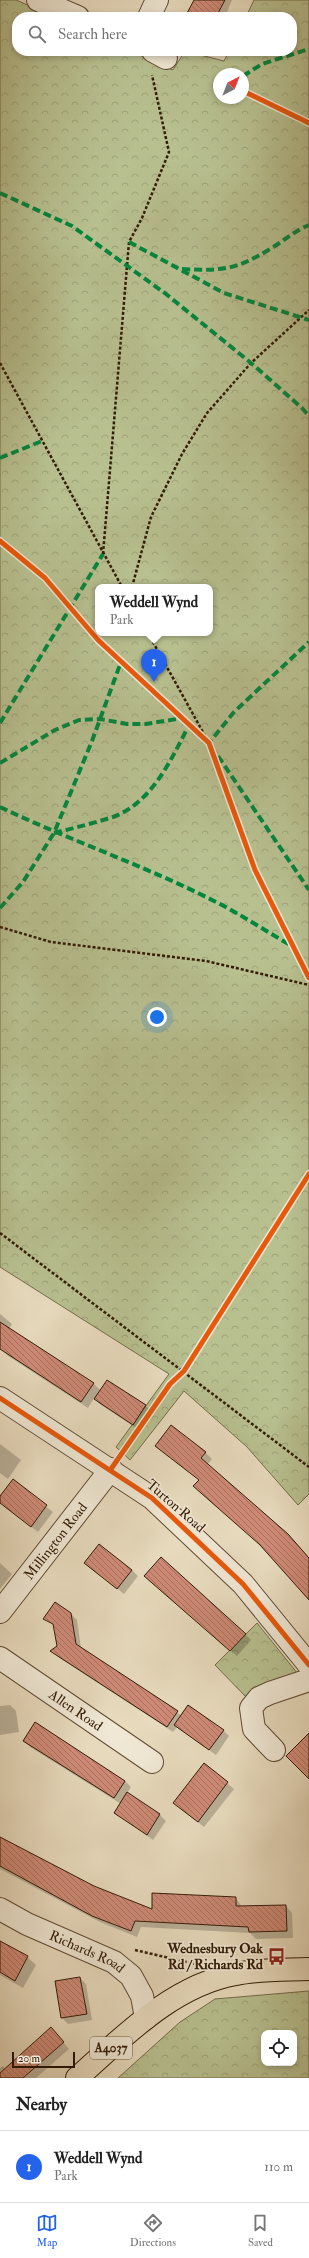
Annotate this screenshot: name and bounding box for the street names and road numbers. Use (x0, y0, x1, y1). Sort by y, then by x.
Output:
street label: Turton Road (143, 1476, 209, 1536)
street label: Millington Road (20, 1499, 90, 1583)
street label: Allen Road (45, 1685, 106, 1734)
street label: Richards Road (47, 1926, 129, 1976)
road number: A4037 (90, 2037, 132, 2059)

